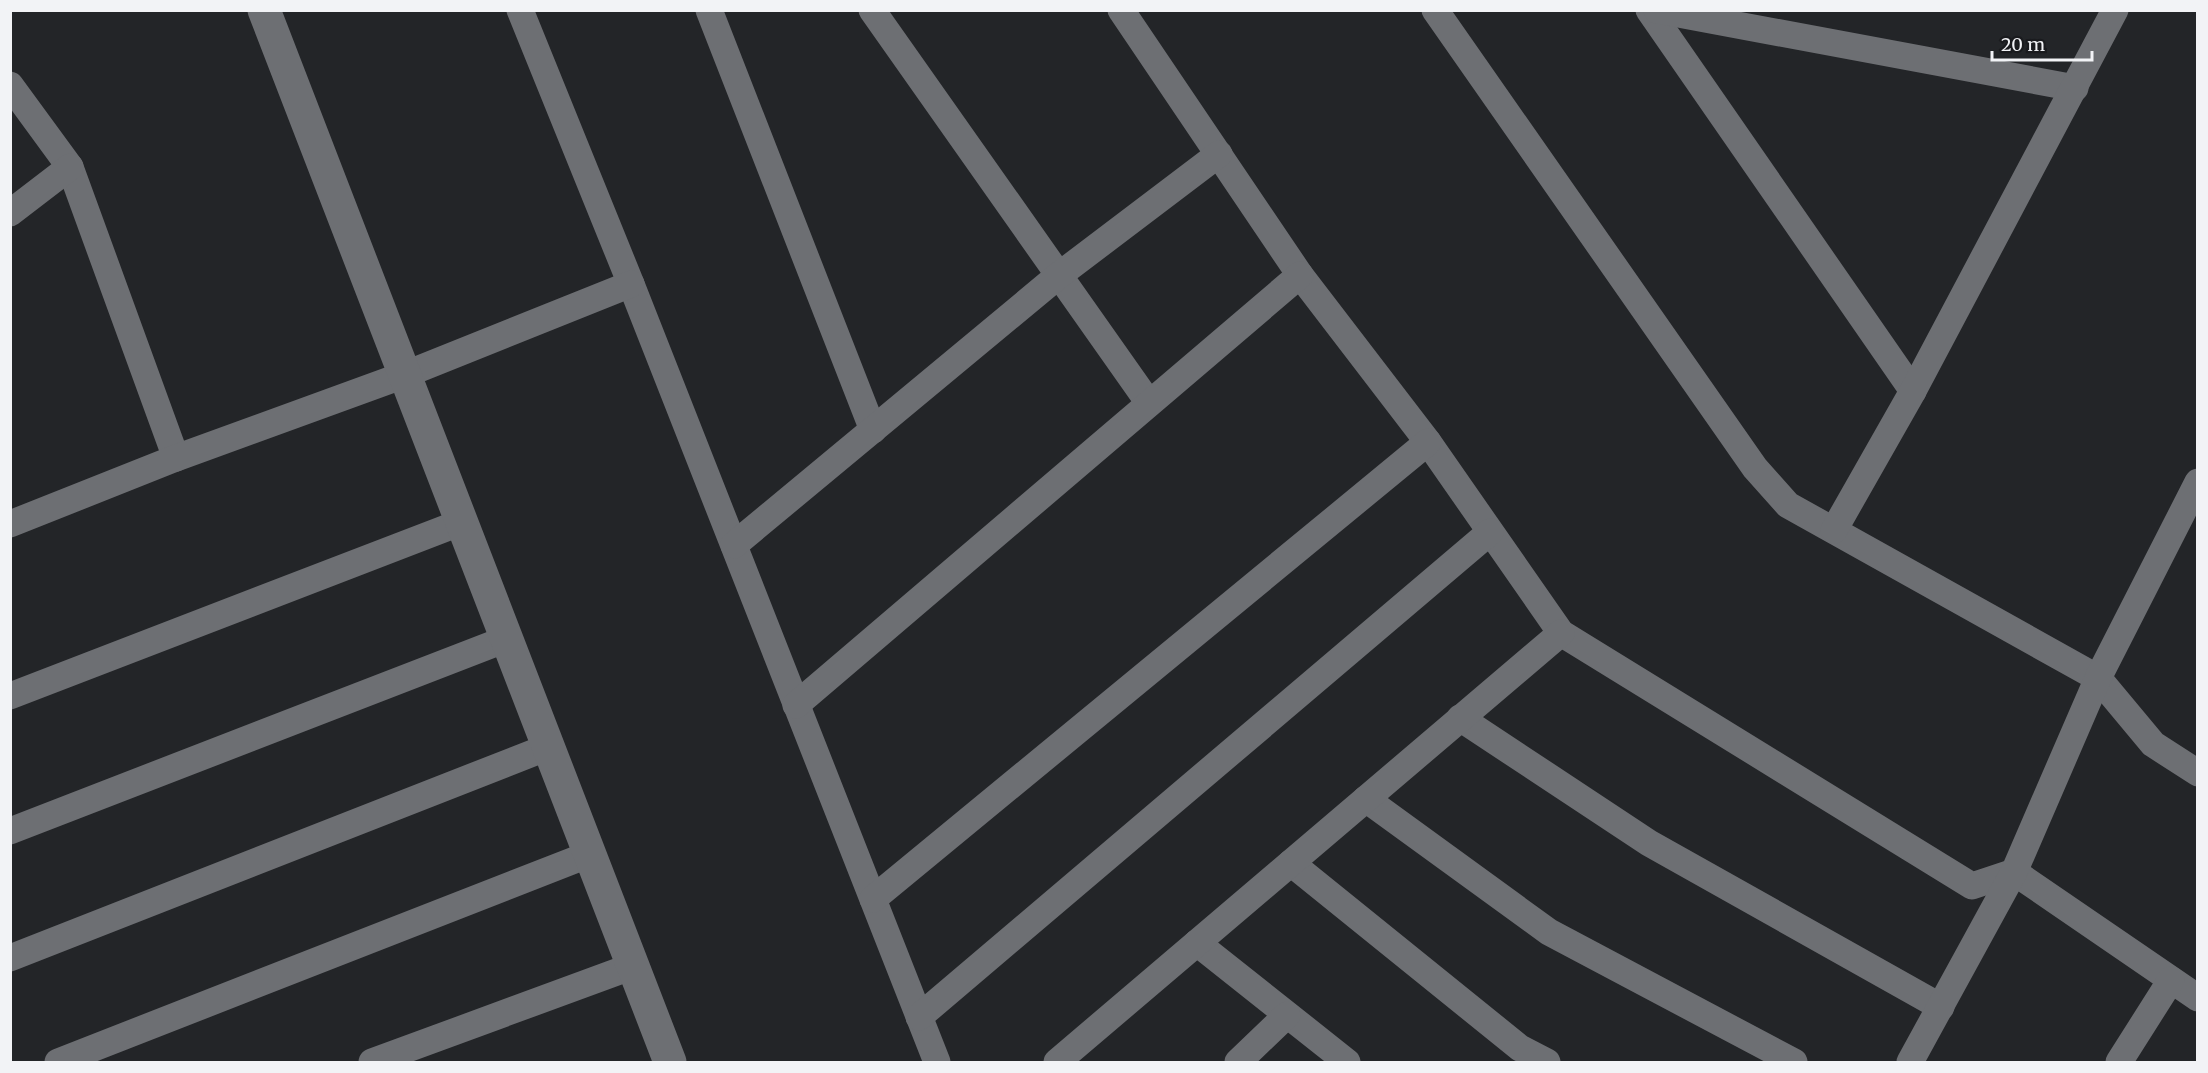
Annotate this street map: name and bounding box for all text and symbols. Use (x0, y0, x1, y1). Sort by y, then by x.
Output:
scale bar (1992, 24, 2092, 62)
text: 20 m (2001, 33, 2045, 56)

